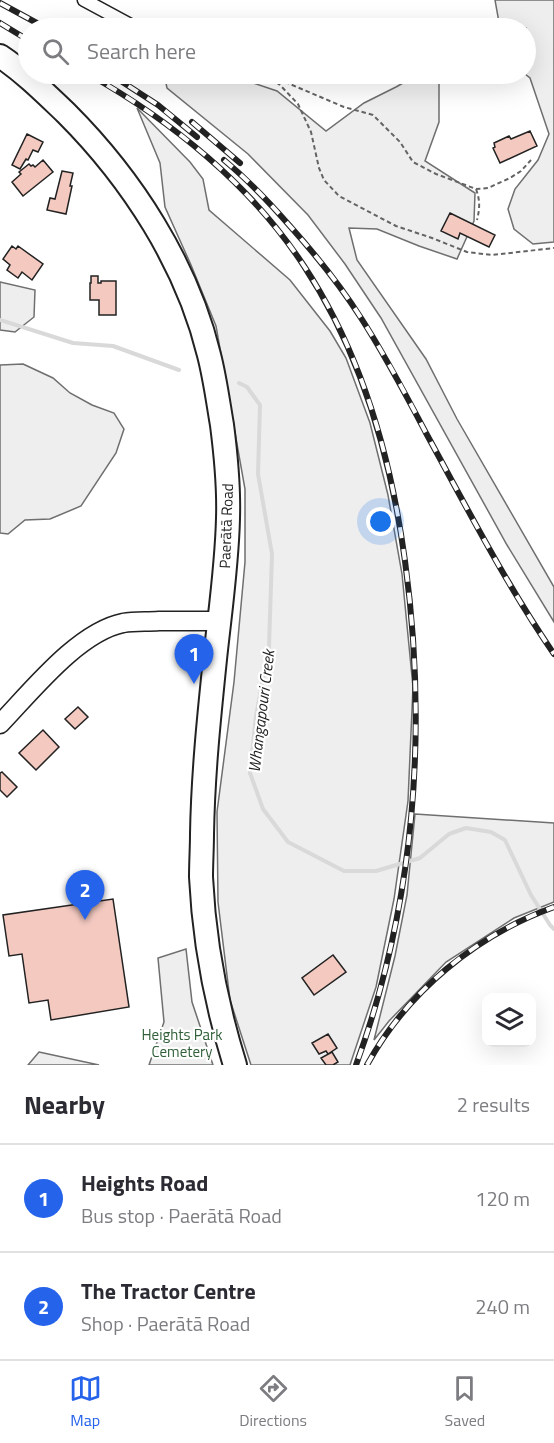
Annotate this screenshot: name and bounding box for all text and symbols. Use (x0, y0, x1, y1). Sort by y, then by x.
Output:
search box (18, 18, 536, 84)
text: Search here (87, 34, 196, 68)
icon: search (39, 35, 72, 68)
street label: Paerātā Road (213, 483, 239, 569)
your location (366, 507, 395, 536)
pin: 1 (174, 634, 214, 684)
water label: Whangapouri Creek (242, 647, 281, 774)
pin: 2 (66, 870, 104, 920)
map controls (482, 993, 536, 1047)
button: layers (482, 993, 536, 1047)
park label: Heights Park Cemetery (142, 1023, 222, 1063)
text: Nearby (24, 1085, 105, 1124)
text: 2 results (457, 1089, 530, 1120)
text: Heights Road (81, 1166, 208, 1200)
text: 1 (38, 1183, 49, 1214)
text: 120 m (475, 1183, 530, 1214)
text: Bus stop · Paerātā Road (81, 1200, 282, 1231)
text: The Tractor Centre (81, 1274, 256, 1308)
text: 2 (38, 1291, 49, 1322)
text: 240 m (475, 1291, 530, 1322)
text: Shop · Paerātā Road (81, 1308, 250, 1339)
tab: Map (69, 1372, 102, 1432)
tab: Directions (239, 1372, 307, 1432)
tab: Saved (445, 1372, 485, 1432)

